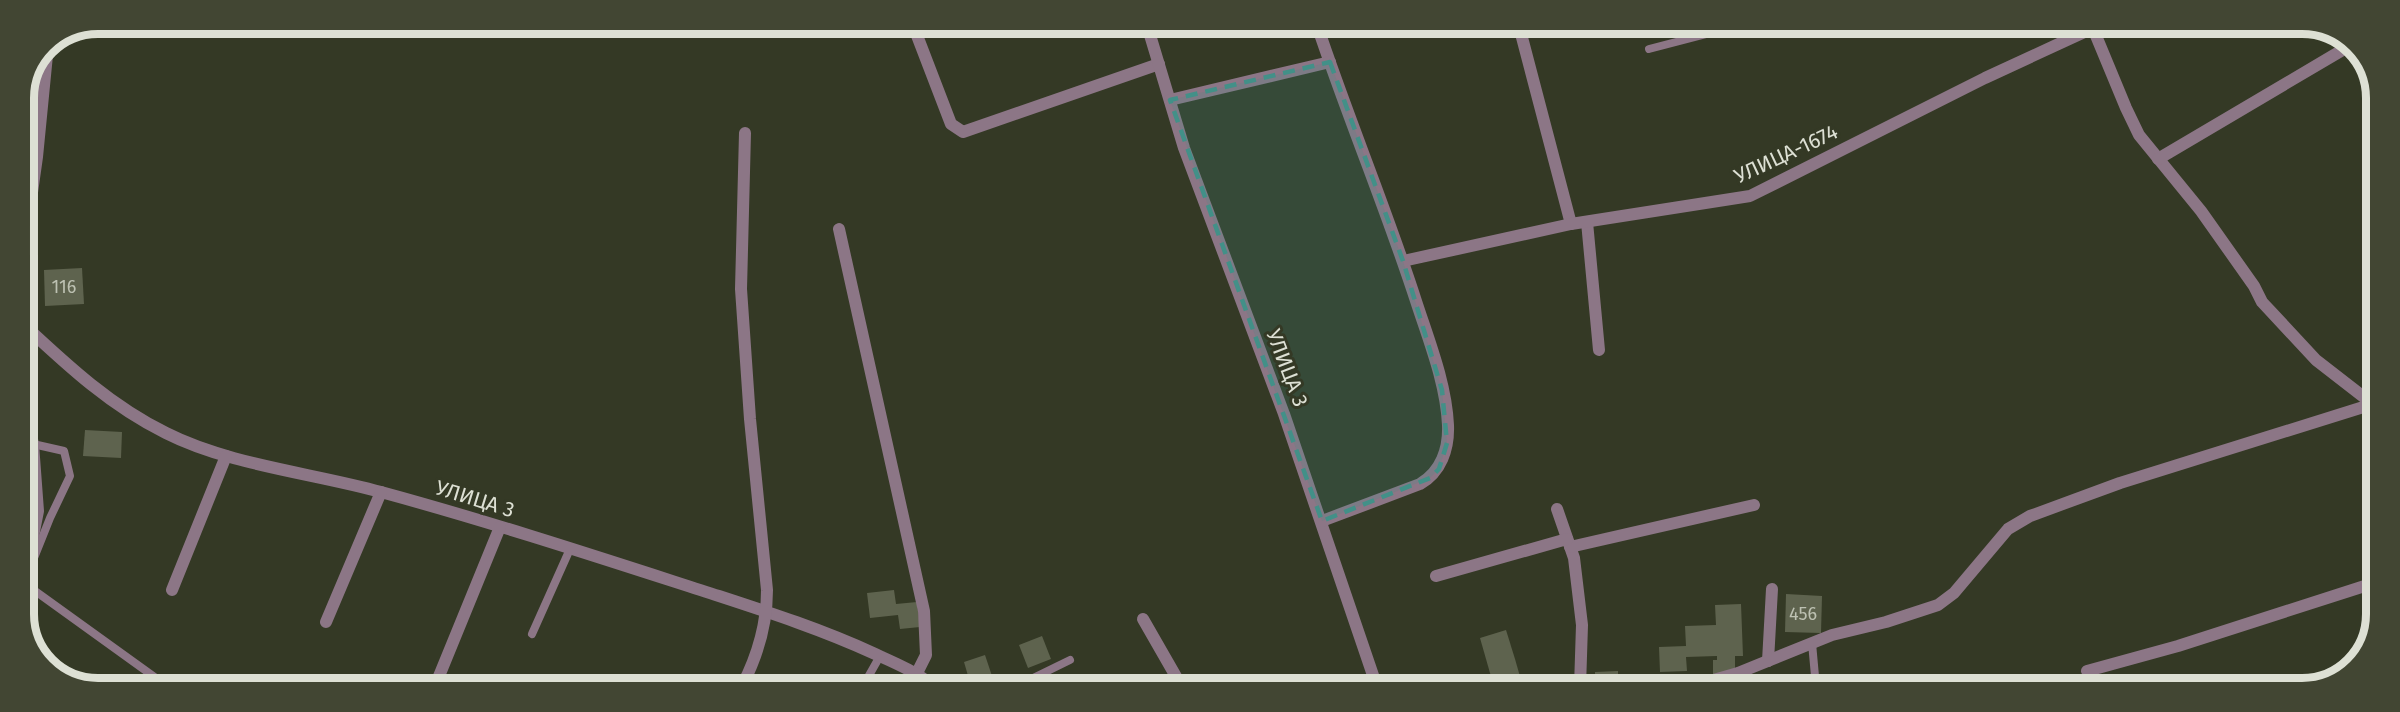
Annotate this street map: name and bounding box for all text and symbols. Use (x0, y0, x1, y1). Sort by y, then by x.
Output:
street label: УЛИЦА-1674 (1730, 119, 1842, 189)
house number: 116 (52, 276, 76, 298)
street label: УЛИЦА 3 (1260, 325, 1314, 411)
street label: УЛИЦА 3 (432, 475, 518, 523)
house number: 456 (1789, 603, 1817, 625)

